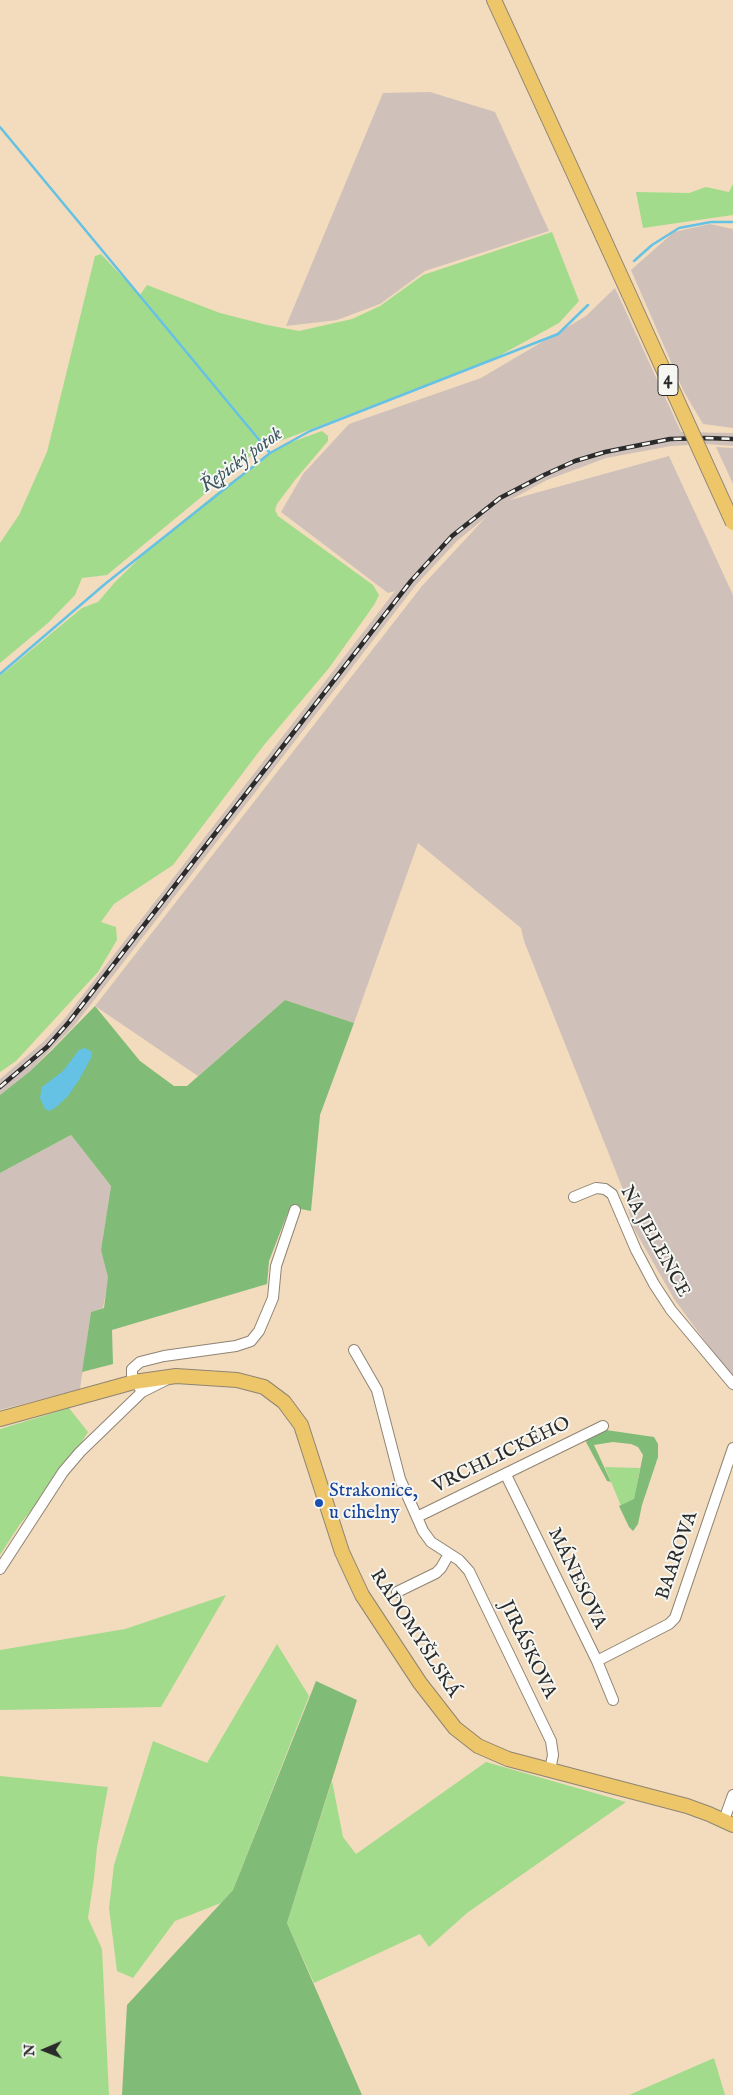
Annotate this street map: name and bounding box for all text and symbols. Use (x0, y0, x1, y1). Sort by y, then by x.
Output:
road number: 4 (658, 364, 678, 396)
water label: Řepický potok (196, 423, 288, 499)
street label: NA JELENCE (614, 1182, 694, 1302)
street label: VRCHLICKÉHO (429, 1413, 575, 1499)
place label: Strakonice, u cihelny (329, 1481, 418, 1525)
marker: Strakonice, u cihelny (313, 1497, 325, 1509)
street label: BAAROVA (652, 1509, 704, 1603)
street label: MÁNESOVA (542, 1525, 610, 1633)
street label: RADOMYŠLSKÁ (364, 1566, 464, 1702)
street label: JIRÁSKOVA (493, 1597, 561, 1703)
north arrow (20, 2025, 70, 2075)
text: N (21, 2044, 39, 2056)

